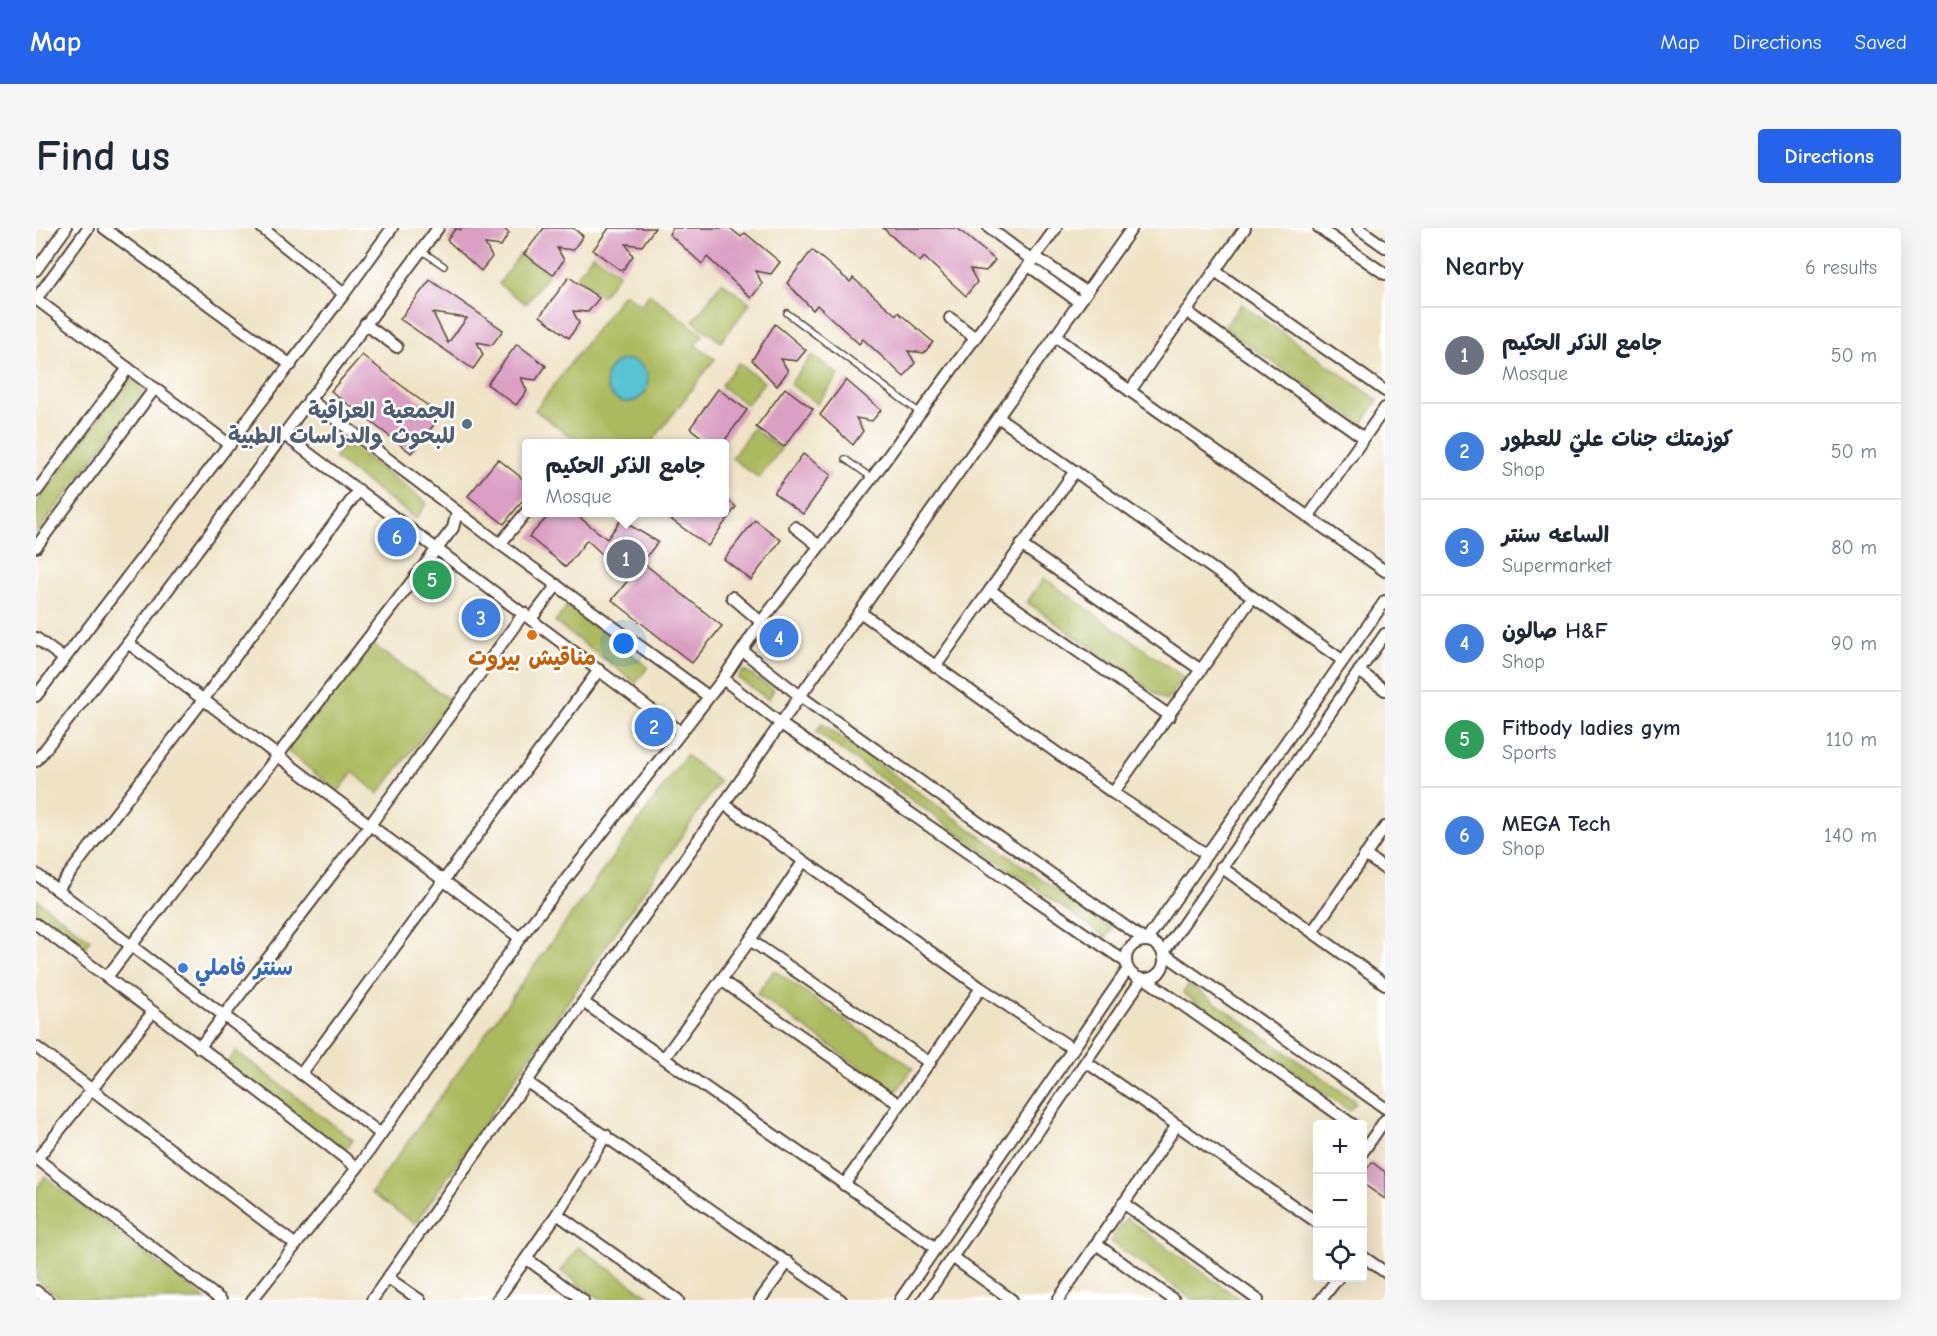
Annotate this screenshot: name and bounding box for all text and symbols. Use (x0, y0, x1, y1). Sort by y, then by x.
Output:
text: Map (30, 26, 81, 58)
text: Map (1660, 30, 1700, 54)
text: Directions (1733, 30, 1822, 54)
text: Saved (1855, 30, 1907, 54)
button: Directions (1758, 129, 1901, 183)
text: Find us (36, 132, 170, 181)
text: Nearby (1445, 252, 1524, 282)
text: 6 results (1805, 256, 1877, 279)
text: جامع الذكر الحكيم (1502, 330, 1662, 356)
text: 1 (1461, 344, 1468, 367)
text: 50 m (1831, 344, 1877, 367)
text: Mosque (1502, 362, 1568, 385)
place label: الجمعية العراقية للبحوث والدراسات الطبية (228, 398, 455, 450)
marker: الجمعية العراقية للبحوث والدراسات الطبية (460, 417, 474, 431)
text: كوزمتك جنات عليٌ للعطور (1502, 426, 1733, 452)
popup (522, 439, 729, 517)
text: 2 (1460, 440, 1469, 463)
text: 50 m (1831, 440, 1877, 463)
text: جامع الذكر الحكيم (546, 453, 705, 479)
text: Shop (1502, 458, 1545, 481)
text: Mosque (546, 485, 612, 508)
pin: 6 (378, 514, 416, 560)
text: الساعه سنتر (1502, 522, 1609, 548)
pin: 1 (606, 536, 646, 582)
text: 3 (1460, 536, 1469, 559)
text: 80 m (1831, 536, 1877, 559)
text: Supermarket (1502, 554, 1612, 577)
pin: 5 (412, 558, 452, 602)
pin: 3 (462, 596, 500, 640)
pin: 4 (760, 616, 798, 660)
text: صالون H&F (1502, 618, 1607, 644)
marker: مناقيش بيروت (525, 628, 539, 642)
your location (609, 629, 638, 658)
text: 4 (1460, 632, 1469, 655)
text: 90 m (1831, 632, 1877, 655)
place label: مناقيش بيروت (468, 645, 596, 671)
text: Shop (1502, 650, 1545, 673)
pin: 2 (634, 704, 674, 750)
text: Fitbody ladies gym (1502, 715, 1681, 741)
text: 5 (1459, 728, 1470, 751)
text: 110 m (1826, 728, 1877, 751)
text: Sports (1502, 741, 1556, 764)
text: MEGA Tech (1502, 811, 1611, 837)
text: 6 (1459, 824, 1470, 847)
text: 140 m (1824, 824, 1877, 847)
text: Shop (1502, 837, 1545, 860)
place label: سنتر فاملي (195, 955, 293, 987)
marker: سنتر فاملي (176, 961, 190, 975)
map controls (1313, 1120, 1367, 1282)
button: + (1313, 1120, 1367, 1174)
button: − (1313, 1174, 1367, 1228)
button: locate (1313, 1228, 1367, 1282)

